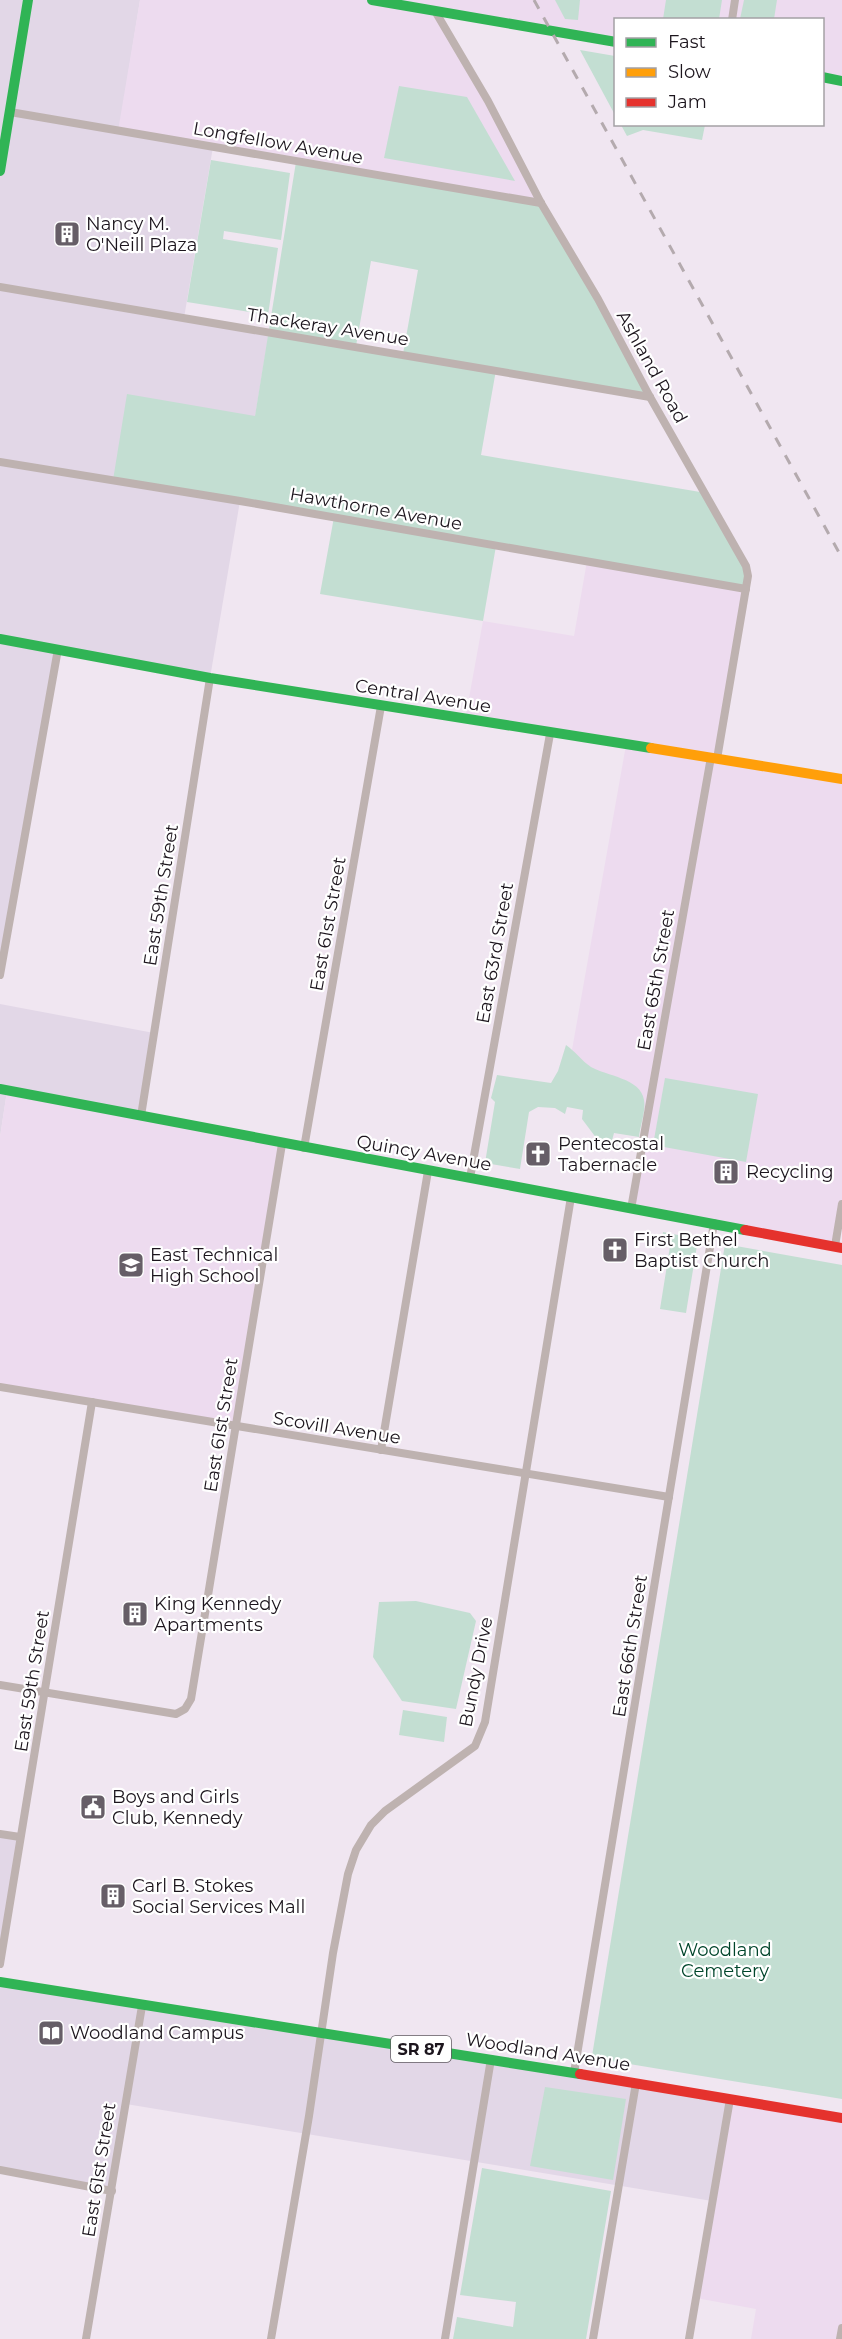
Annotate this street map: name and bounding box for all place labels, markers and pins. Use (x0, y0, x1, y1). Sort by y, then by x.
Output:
place label: Nancy M. O'Neill Plaza (86, 213, 197, 256)
building icon: Nancy M. O'Neill Plaza (52, 219, 82, 249)
place label: Pentecostal Tabernacle (558, 1133, 664, 1176)
church icon: Pentecostal Tabernacle (523, 1139, 553, 1169)
building icon: Recycling (711, 1157, 741, 1187)
place label: Recycling (746, 1161, 834, 1183)
place label: First Bethel Baptist Church (634, 1229, 770, 1272)
church icon: First Bethel Baptist Church (600, 1235, 630, 1265)
place label: East Technical High School (150, 1244, 278, 1287)
school or university icon: East Technical High School (116, 1250, 146, 1280)
place label: King Kennedy Apartments (154, 1593, 281, 1636)
building icon: King Kennedy Apartments (120, 1599, 150, 1629)
place label: Boys and Girls Club, Kennedy (112, 1786, 243, 1829)
public building icon: Boys and Girls Club, Kennedy (78, 1792, 108, 1822)
place label: Carl B. Stokes Social Services Mall (132, 1875, 305, 1918)
building icon: Carl B. Stokes Social Services Mall (98, 1881, 128, 1911)
library icon: Woodland Campus (36, 2018, 66, 2048)
place label: Woodland Campus (70, 2022, 244, 2044)

